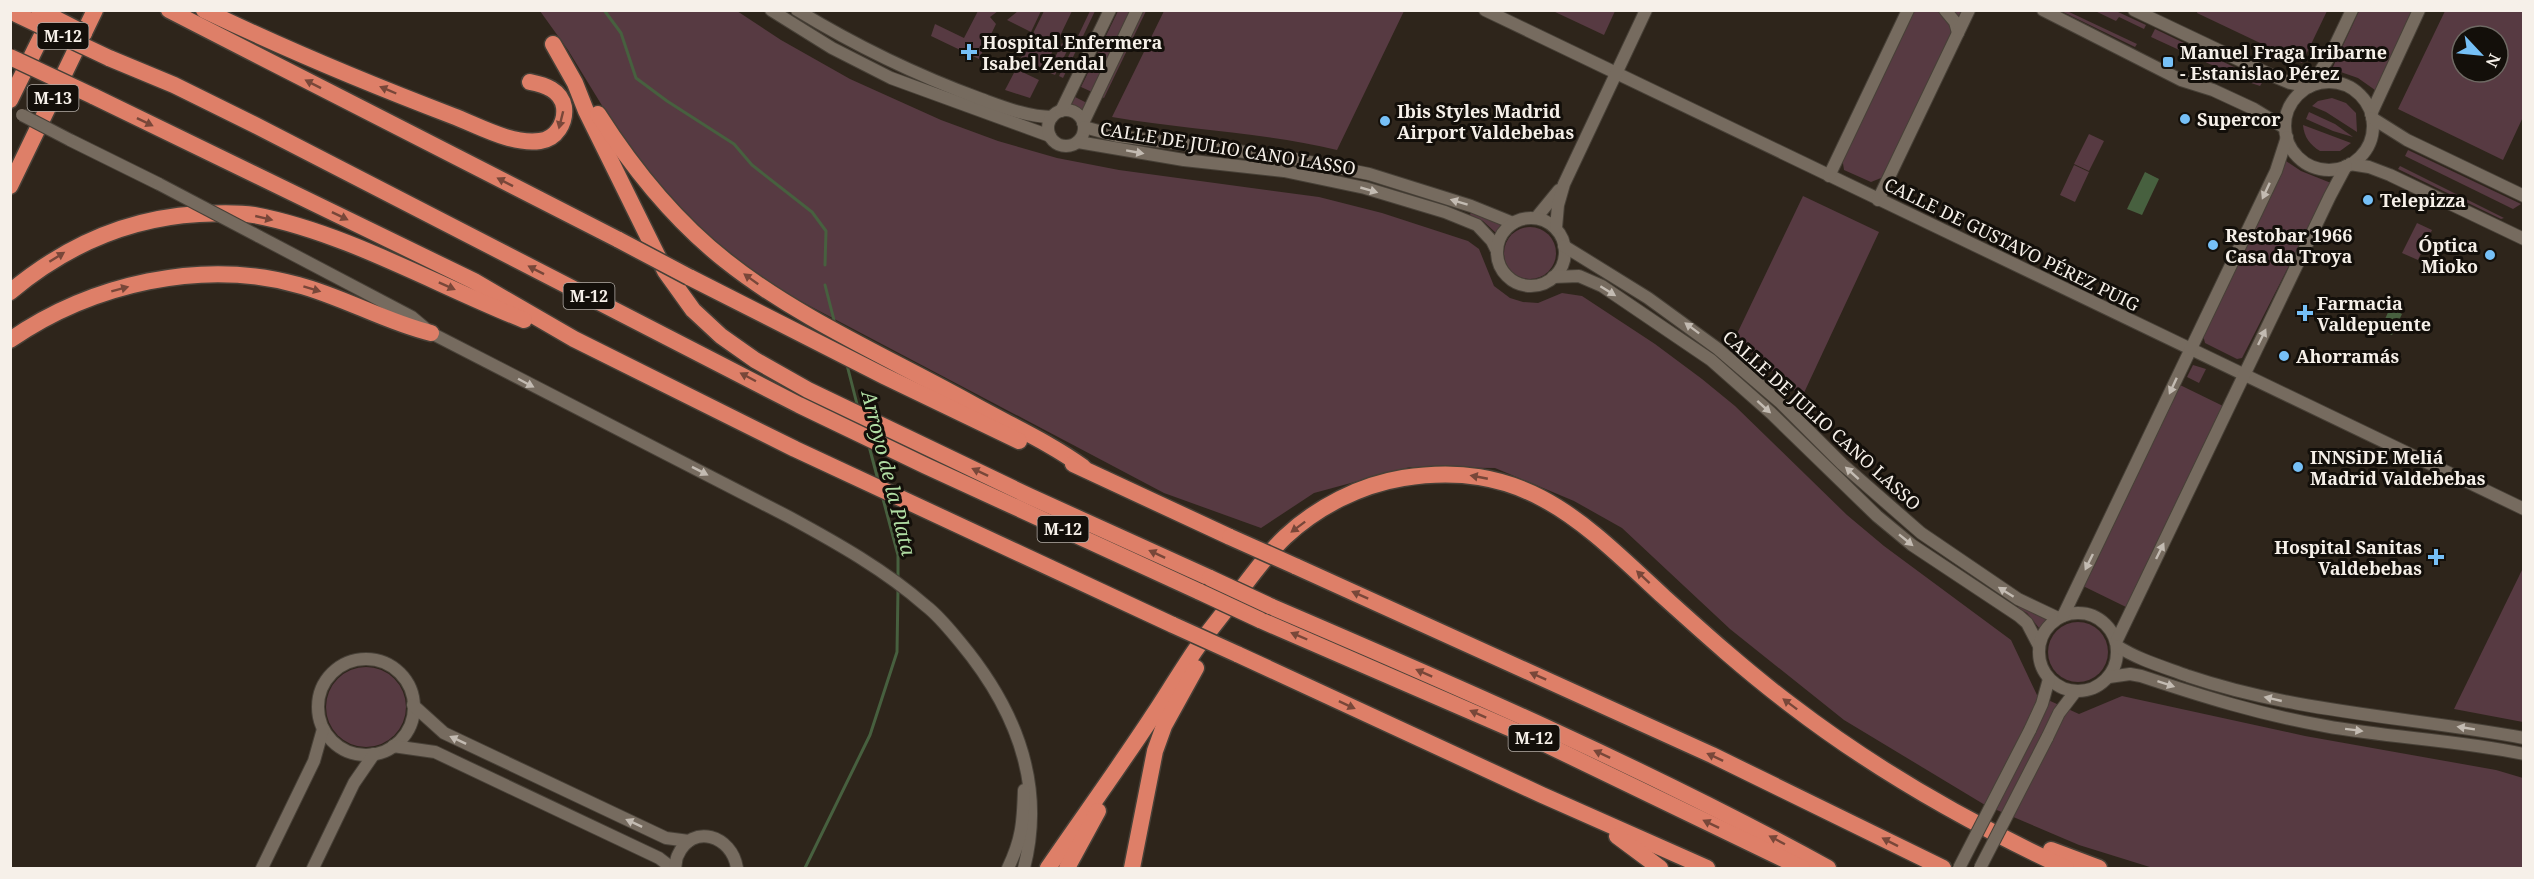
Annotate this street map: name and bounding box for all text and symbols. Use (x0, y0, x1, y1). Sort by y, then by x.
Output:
road number: M-12 (38, 23, 88, 49)
north arrow (2450, 24, 2510, 84)
place label: Hospital Enfermera Isabel Zendal (982, 30, 1162, 75)
place label: Manuel Fraga Iribarne - Estanislao Pérez (2180, 40, 2387, 85)
marker: Hospital Enfermera Isabel Zendal (960, 43, 978, 61)
text: N (2481, 50, 2506, 71)
marker: Manuel Fraga Iribarne - Estanislao Pérez (2161, 55, 2175, 69)
one-way arrow (304, 79, 321, 88)
road number: M-13 (28, 85, 78, 111)
one-way arrow (379, 85, 397, 94)
place label: Ibis Styles Madrid Airport Valdebebas (1397, 99, 1574, 144)
place label: Supercor (2197, 107, 2281, 131)
one-way arrow (556, 111, 566, 129)
marker: Supercor (2178, 112, 2192, 126)
marker: Ibis Styles Madrid Airport Valdebebas (1378, 114, 1392, 128)
street label: CALLE DE JULIO CANO LASSO (1098, 116, 1358, 180)
one-way arrow (137, 117, 154, 126)
one-way arrow (1126, 147, 1145, 156)
street label: CALLE DE GUSTAVO PÉREZ PUIG (1880, 172, 2144, 316)
one-way arrow (496, 177, 513, 187)
one-way arrow (2261, 183, 2270, 200)
one-way arrow (1360, 186, 1378, 195)
place label: Telepizza (2380, 188, 2466, 212)
marker: Telepizza (2361, 193, 2375, 207)
one-way arrow (1450, 197, 1468, 206)
one-way arrow (331, 211, 348, 221)
one-way arrow (255, 213, 274, 223)
place label: Restobar 1966 Casa da Troya (2225, 223, 2352, 268)
place label: Óptica Mioko (2418, 233, 2478, 278)
marker: Restobar 1966 Casa da Troya (2206, 238, 2220, 252)
marker: Óptica Mioko (2483, 248, 2497, 262)
one-way arrow (49, 252, 65, 263)
one-way arrow (528, 265, 545, 275)
one-way arrow (743, 273, 759, 285)
one-way arrow (438, 282, 455, 291)
road number: M-12 (564, 283, 614, 309)
one-way arrow (111, 284, 129, 293)
one-way arrow (303, 285, 321, 294)
one-way arrow (1600, 285, 1616, 296)
place label: Farmacia Valdepuente (2317, 291, 2431, 336)
marker: Farmacia Valdepuente (2298, 306, 2312, 320)
one-way arrow (1684, 323, 1699, 335)
street label: CALLE DE JULIO CANO LASSO (1718, 325, 1926, 515)
one-way arrow (2258, 329, 2267, 346)
place label: Ahorramás (2296, 344, 2399, 368)
marker: Ahorramás (2277, 349, 2291, 363)
one-way arrow (739, 372, 756, 382)
one-way arrow (518, 378, 535, 388)
one-way arrow (2168, 378, 2177, 395)
water label: Arroyo de la Plata (855, 386, 923, 559)
one-way arrow (1756, 400, 1771, 413)
place label: INNSiDE Meliá Madrid Valdebebas (2310, 445, 2486, 490)
marker: INNSiDE Meliá Madrid Valdebebas (2291, 460, 2305, 474)
one-way arrow (692, 466, 709, 476)
one-way arrow (1845, 467, 1860, 480)
one-way arrow (971, 468, 988, 477)
one-way arrow (1470, 472, 1489, 481)
road number: M-12 (1038, 516, 1088, 542)
one-way arrow (1290, 521, 1305, 533)
one-way arrow (1898, 534, 1914, 547)
place label: Hospital Sanitas Valdebebas (2274, 535, 2422, 580)
one-way arrow (2155, 543, 2164, 560)
marker: Hospital Sanitas Valdebebas (2427, 548, 2445, 566)
one-way arrow (1147, 549, 1165, 559)
one-way arrow (2084, 554, 2093, 571)
one-way arrow (1636, 571, 1651, 584)
one-way arrow (1998, 586, 2014, 597)
one-way arrow (1351, 590, 1369, 600)
one-way arrow (1291, 632, 1308, 641)
one-way arrow (1415, 668, 1433, 678)
one-way arrow (1528, 671, 1546, 681)
one-way arrow (2157, 680, 2175, 689)
one-way arrow (2264, 693, 2283, 703)
one-way arrow (1782, 698, 1798, 711)
one-way arrow (1339, 701, 1356, 710)
one-way arrow (1469, 709, 1487, 719)
one-way arrow (2456, 723, 2475, 732)
road number: M-12 (1508, 725, 1559, 751)
one-way arrow (2345, 726, 2364, 735)
one-way arrow (449, 735, 466, 744)
one-way arrow (1593, 750, 1610, 759)
one-way arrow (1707, 752, 1724, 761)
one-way arrow (626, 819, 643, 828)
one-way arrow (1703, 820, 1720, 829)
one-way arrow (1768, 835, 1785, 845)
one-way arrow (1882, 838, 1899, 847)

